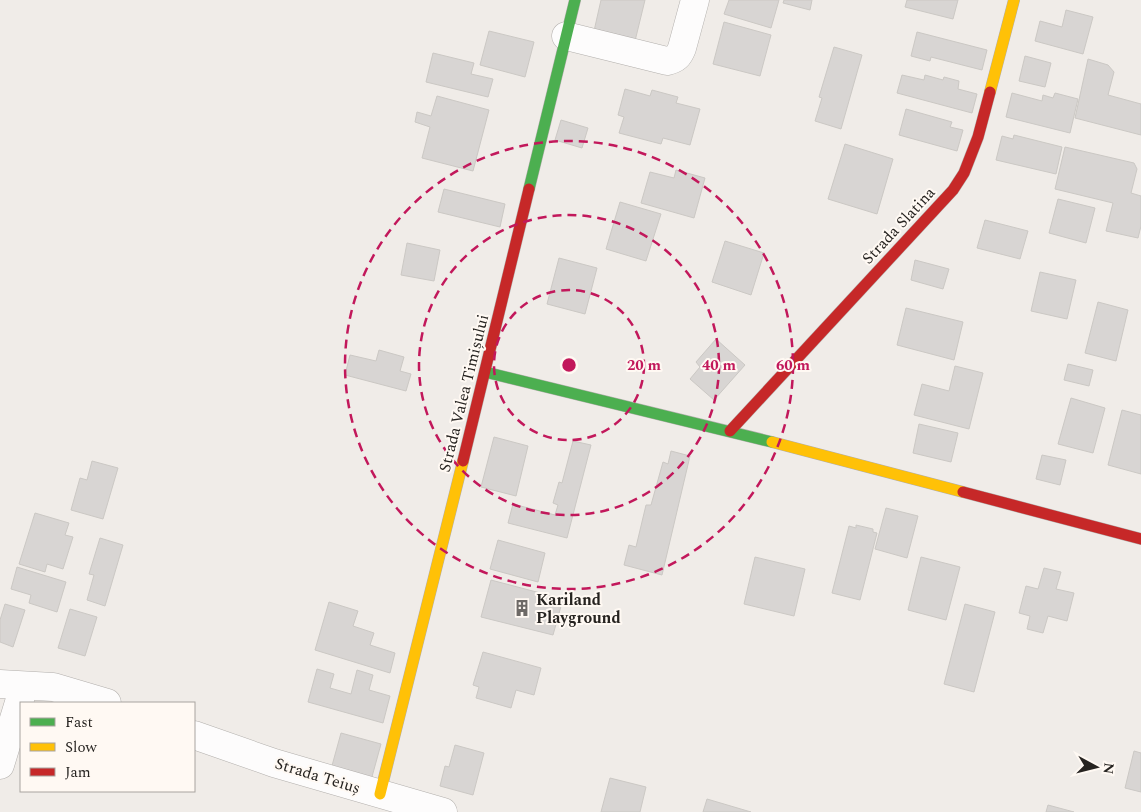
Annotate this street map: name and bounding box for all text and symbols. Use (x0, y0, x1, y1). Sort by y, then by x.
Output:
street label: Strada Slatina (856, 181, 941, 270)
street label: Strada Valea Timișului (433, 312, 495, 475)
text: 20 m (627, 354, 662, 377)
text: 40 m (702, 354, 737, 377)
text: 60 m (776, 354, 811, 377)
centre of rings (560, 356, 578, 374)
place label: Kariland Playground (536, 588, 621, 630)
building icon: Kariland Playground (512, 598, 532, 618)
legend (20, 702, 195, 792)
text: Fast (65, 711, 93, 734)
text: Slow (65, 736, 97, 759)
north arrow (1071, 742, 1121, 792)
street label: Strada Teiuș (272, 752, 363, 800)
text: Jam (65, 761, 91, 784)
text: N (1097, 762, 1120, 775)

